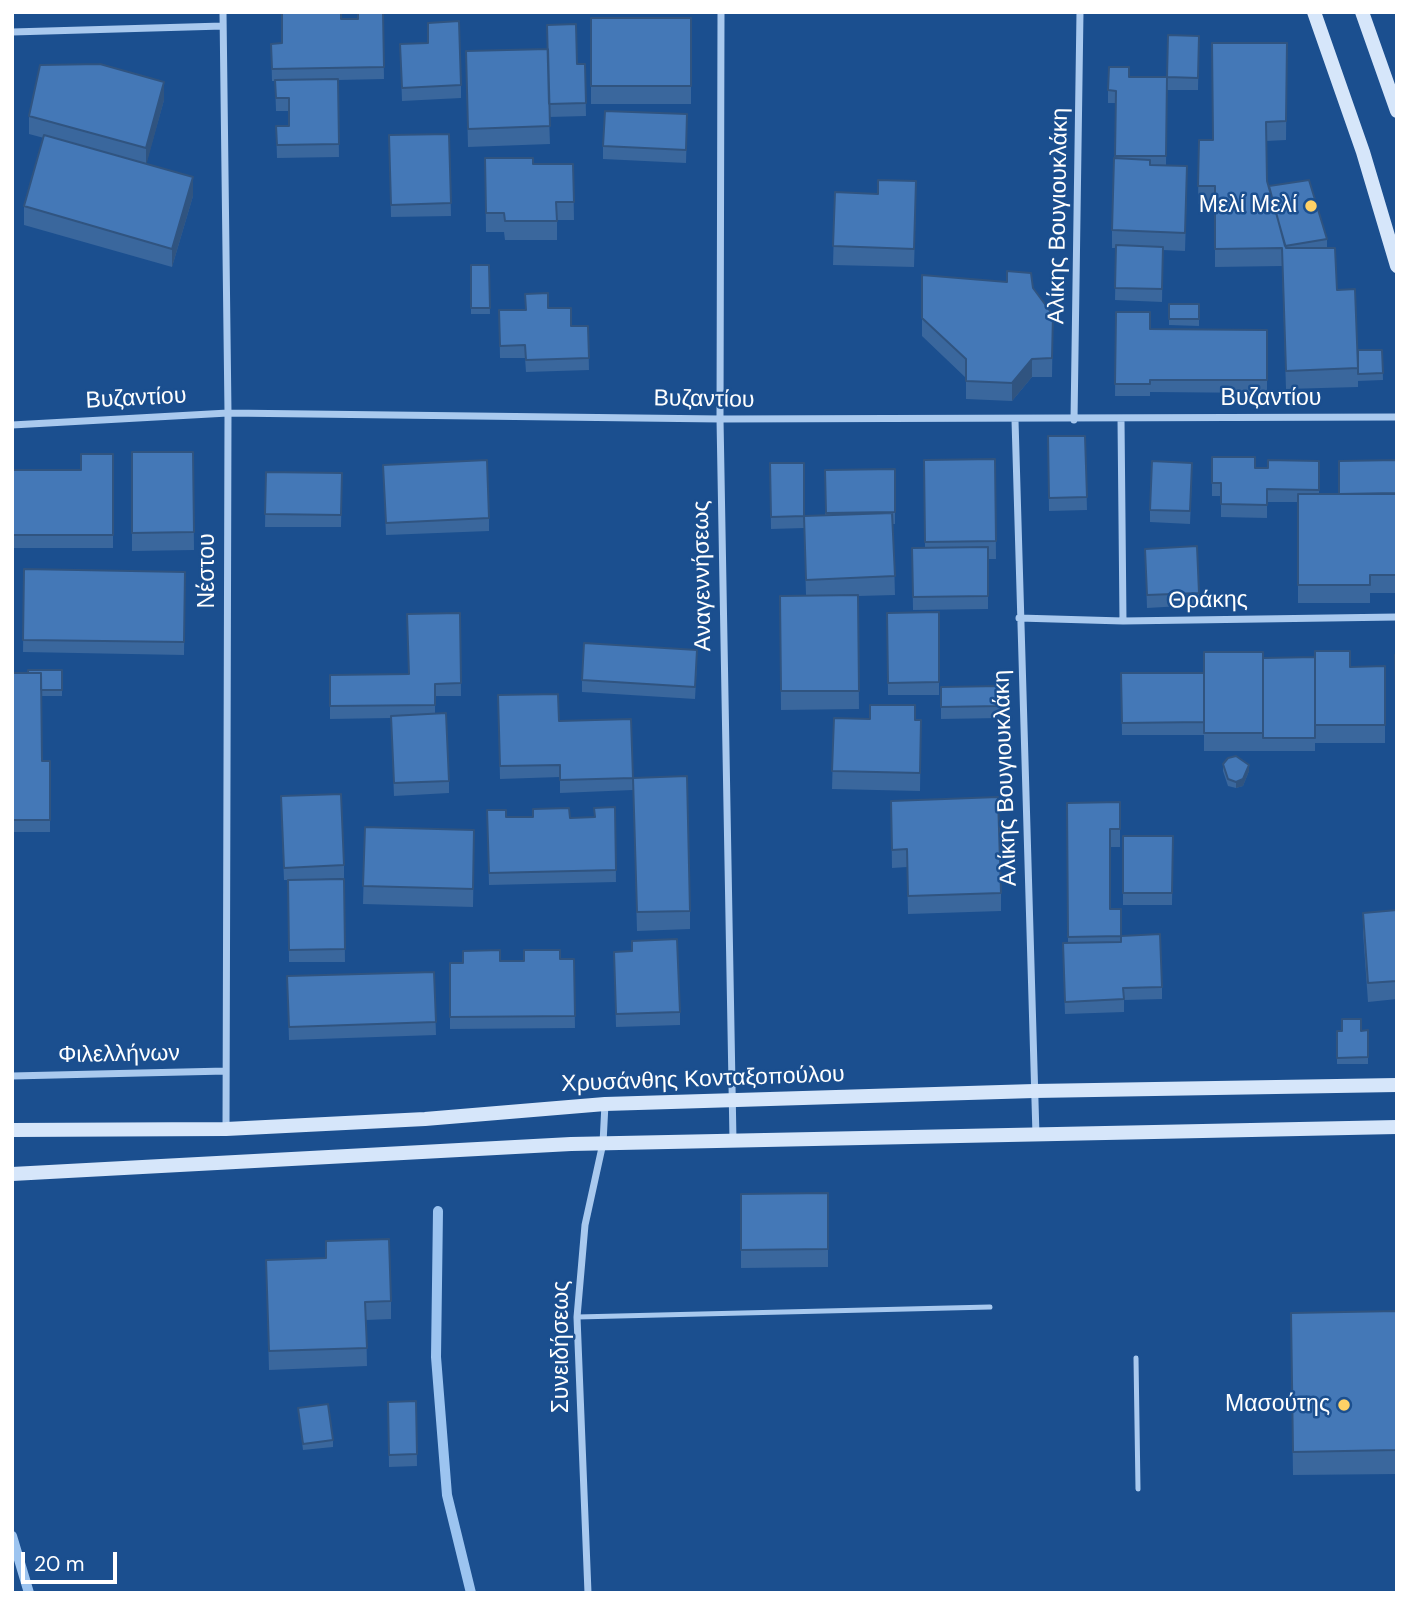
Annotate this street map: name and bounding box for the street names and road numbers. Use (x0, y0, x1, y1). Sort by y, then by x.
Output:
street label: Αλίκης Βουγιουκλάκη (1043, 108, 1075, 324)
street label: Βυζαντίου (85, 383, 187, 415)
street label: Βυζαντίου (653, 385, 755, 415)
street label: Βυζαντίου (1221, 385, 1321, 413)
street label: Αναγεννήσεως (688, 500, 718, 652)
street label: Νέστου (194, 533, 222, 609)
street label: Θράκης (1168, 587, 1248, 615)
street label: Αλίκης Βουγιουκλάκη (988, 669, 1024, 887)
street label: Φιλελλήνων (58, 1040, 180, 1070)
street label: Χρυσάνθης Κονταξοπούλου (561, 1061, 845, 1099)
street label: Συνειδήσεως (548, 1281, 576, 1413)

